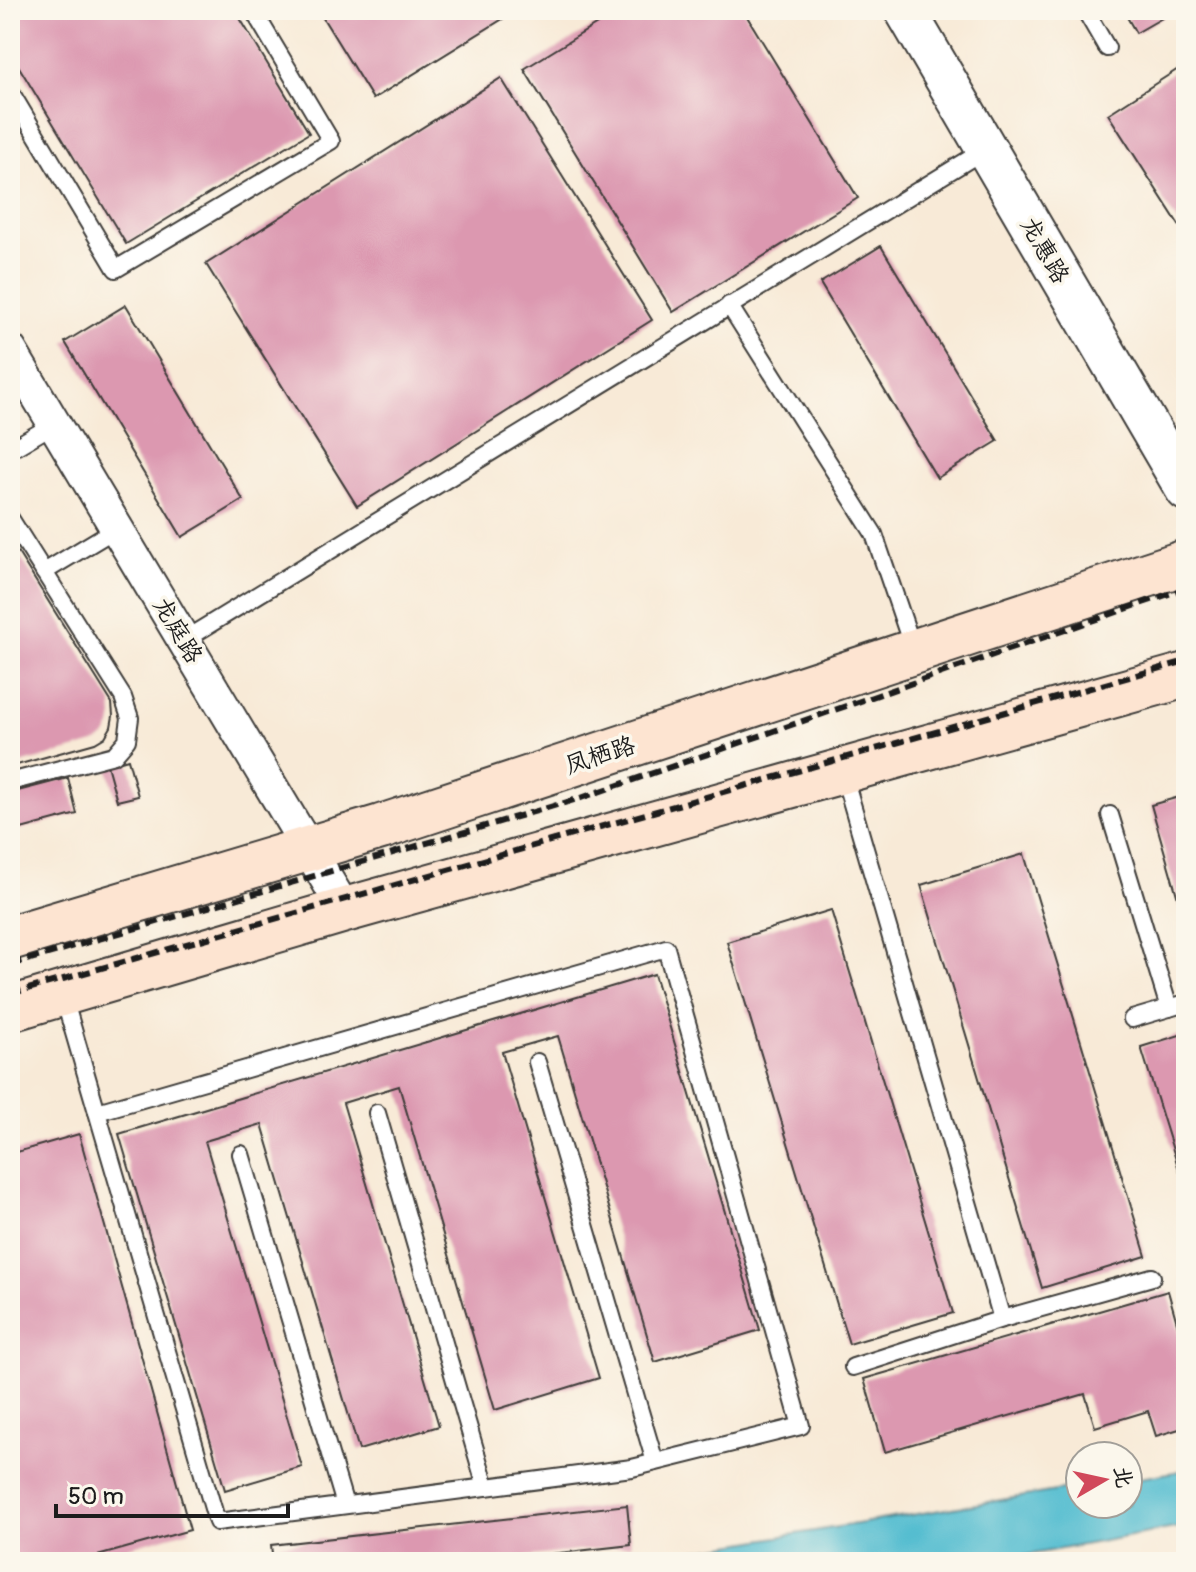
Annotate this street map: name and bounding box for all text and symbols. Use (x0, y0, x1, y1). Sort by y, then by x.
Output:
street label: 龙惠路 (1014, 212, 1075, 289)
street label: 龙庭路 (147, 592, 209, 669)
street label: 凤栖路 (561, 731, 639, 780)
north arrow (1064, 1440, 1144, 1520)
text: 北 (1107, 1464, 1138, 1490)
scale bar (56, 1468, 288, 1518)
text: 50 m (68, 1482, 124, 1511)

